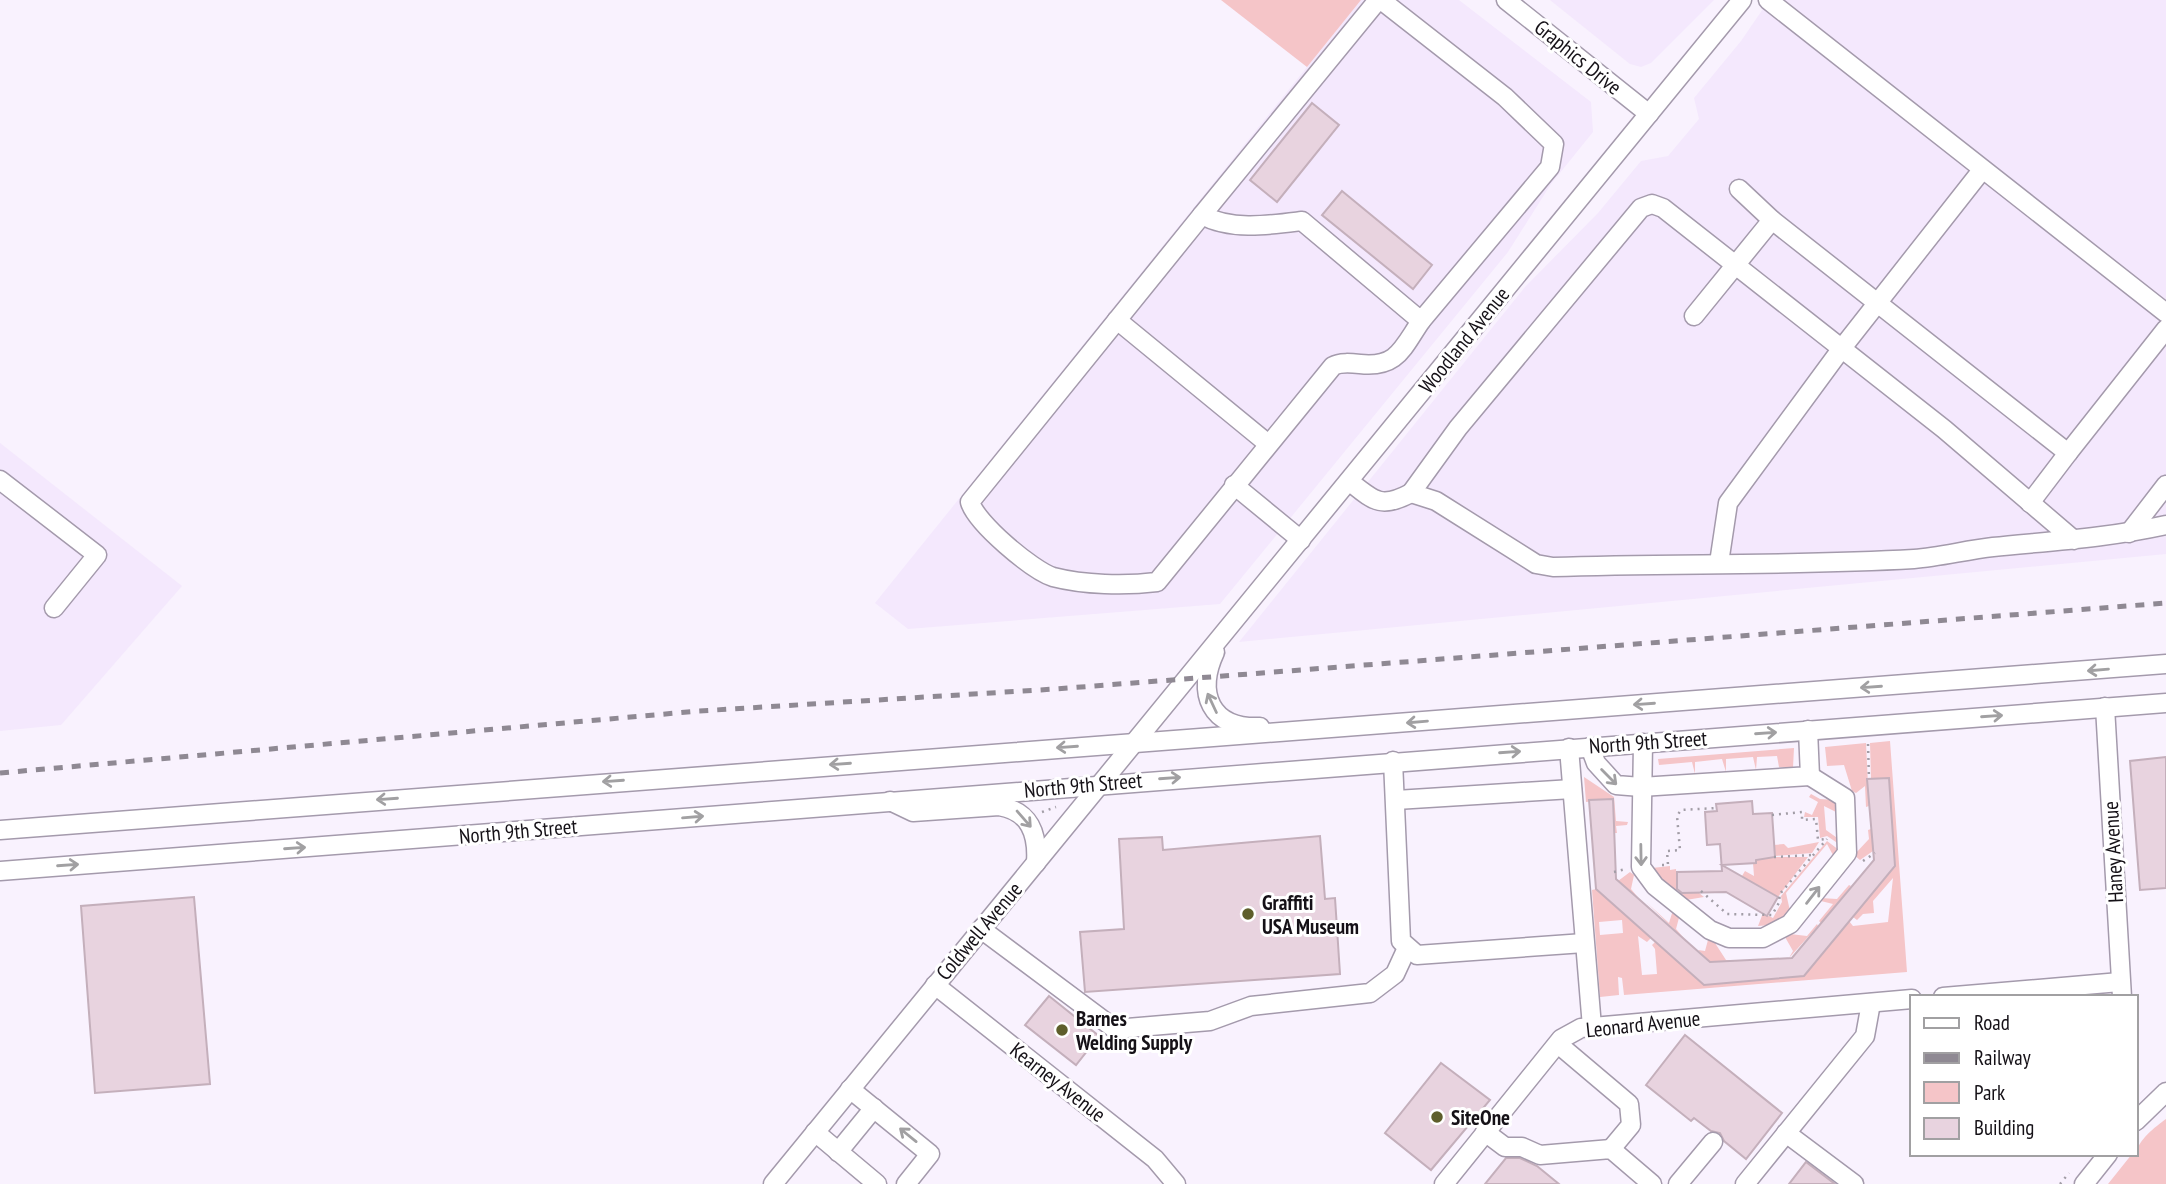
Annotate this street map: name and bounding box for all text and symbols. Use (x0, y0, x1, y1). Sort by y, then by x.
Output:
street label: Graphics Drive (1529, 14, 1627, 100)
street label: Woodland Avenue (1413, 281, 1515, 399)
one-way arrow (2087, 664, 2110, 677)
one-way arrow (1860, 681, 1883, 694)
one-way arrow (1205, 693, 1218, 714)
one-way arrow (1633, 698, 1656, 711)
one-way arrow (1981, 709, 2003, 722)
one-way arrow (1407, 716, 1429, 729)
street label: North 9th Street (1588, 724, 1708, 760)
one-way arrow (1754, 726, 1776, 739)
one-way arrow (1056, 741, 1079, 754)
one-way arrow (1498, 746, 1521, 759)
one-way arrow (829, 758, 852, 771)
street label: North 9th Street (1023, 766, 1143, 804)
one-way arrow (1600, 768, 1617, 785)
one-way arrow (1158, 771, 1181, 784)
one-way arrow (603, 775, 625, 788)
one-way arrow (375, 792, 398, 805)
street label: Haney Avenue (2097, 801, 2129, 903)
one-way arrow (681, 810, 703, 823)
one-way arrow (1016, 810, 1032, 828)
street label: North 9th Street (458, 812, 578, 850)
one-way arrow (283, 841, 306, 854)
one-way arrow (1635, 843, 1648, 866)
one-way arrow (56, 858, 79, 871)
street label: Coldwell Avenue (930, 876, 1028, 986)
one-way arrow (1805, 887, 1821, 905)
place label: Graffiti USA Museum (1262, 889, 1359, 940)
marker: Graffiti USA Museum (1240, 906, 1256, 922)
legend (1910, 995, 2138, 1156)
place label: Barnes Welding Supply (1075, 1005, 1193, 1056)
street label: Leonard Avenue (1584, 1005, 1702, 1043)
text: Road (1974, 1009, 2010, 1036)
marker: Barnes Welding Supply (1054, 1022, 1070, 1038)
street label: Kearney Avenue (1005, 1036, 1111, 1128)
text: Railway (1974, 1044, 2031, 1071)
text: Park (1974, 1079, 2005, 1106)
place label: SiteOne (1451, 1104, 1510, 1131)
marker: SiteOne (1429, 1109, 1445, 1125)
text: Building (1974, 1114, 2034, 1141)
one-way arrow (899, 1128, 917, 1143)

